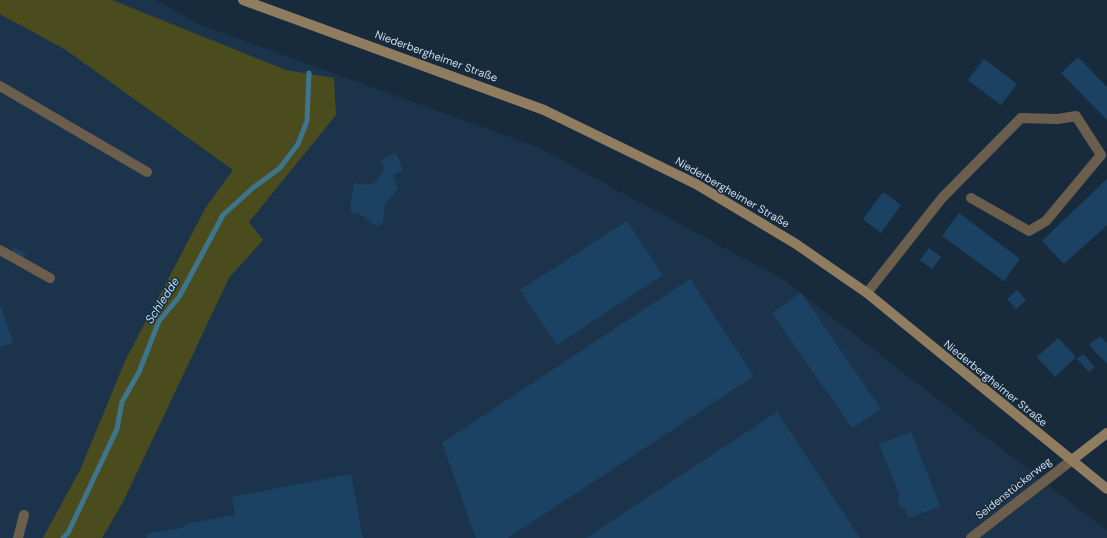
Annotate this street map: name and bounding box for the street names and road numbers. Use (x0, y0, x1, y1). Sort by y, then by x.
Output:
street label: Niederbergheimer Straße (373, 29, 499, 85)
street label: Niederbergheimer Straße (673, 155, 791, 231)
street label: Niederbergheimer Straße (941, 338, 1049, 430)
street label: Seidenstückerweg (973, 455, 1055, 523)

